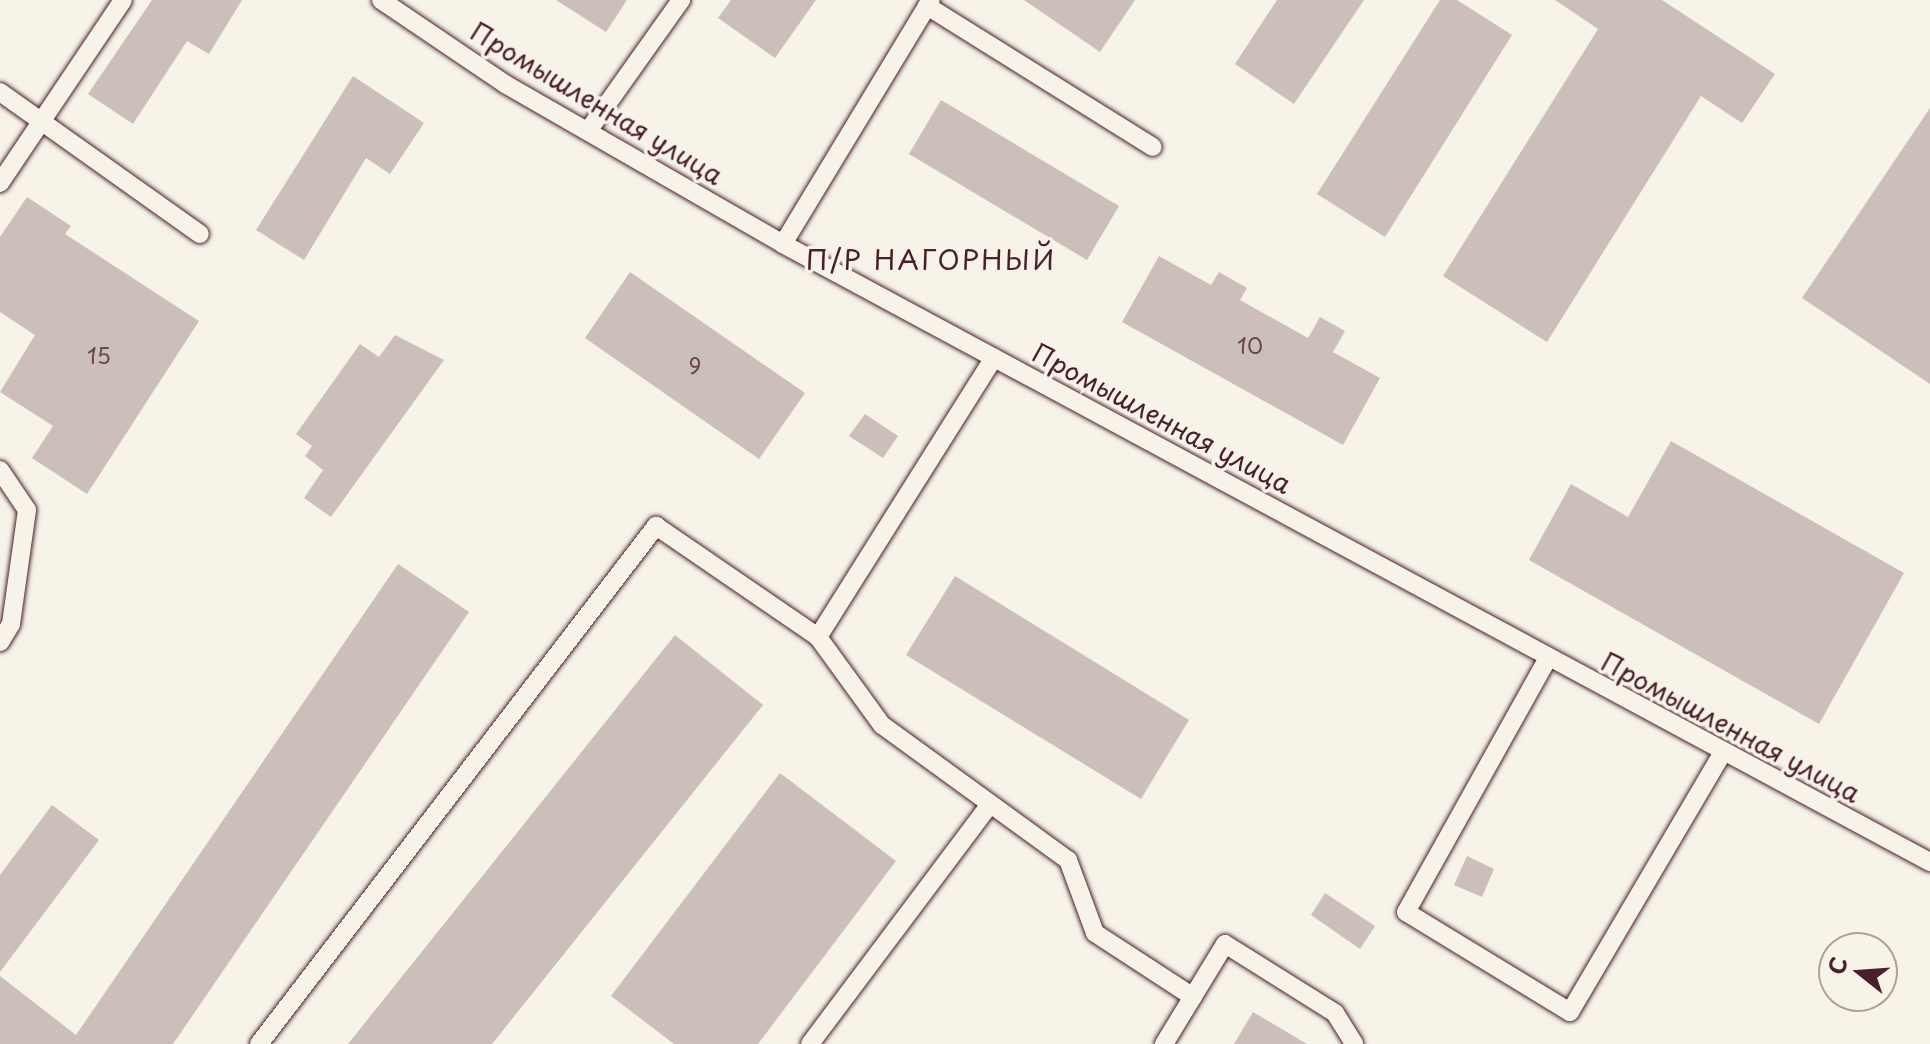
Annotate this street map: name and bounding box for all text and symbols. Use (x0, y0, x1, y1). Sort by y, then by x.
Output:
street label: Промышленная улица (465, 15, 729, 191)
district label: П/Р НАГОРНЫЙ (807, 242, 1055, 276)
house number: 10 (1237, 332, 1263, 358)
street label: Промышленная улица (1027, 336, 1297, 500)
house number: 15 (87, 342, 111, 368)
house number: 9 (689, 352, 701, 378)
street label: Промышленная улица (1596, 645, 1866, 809)
north arrow (1818, 932, 1898, 1012)
text: С (1818, 953, 1855, 978)

